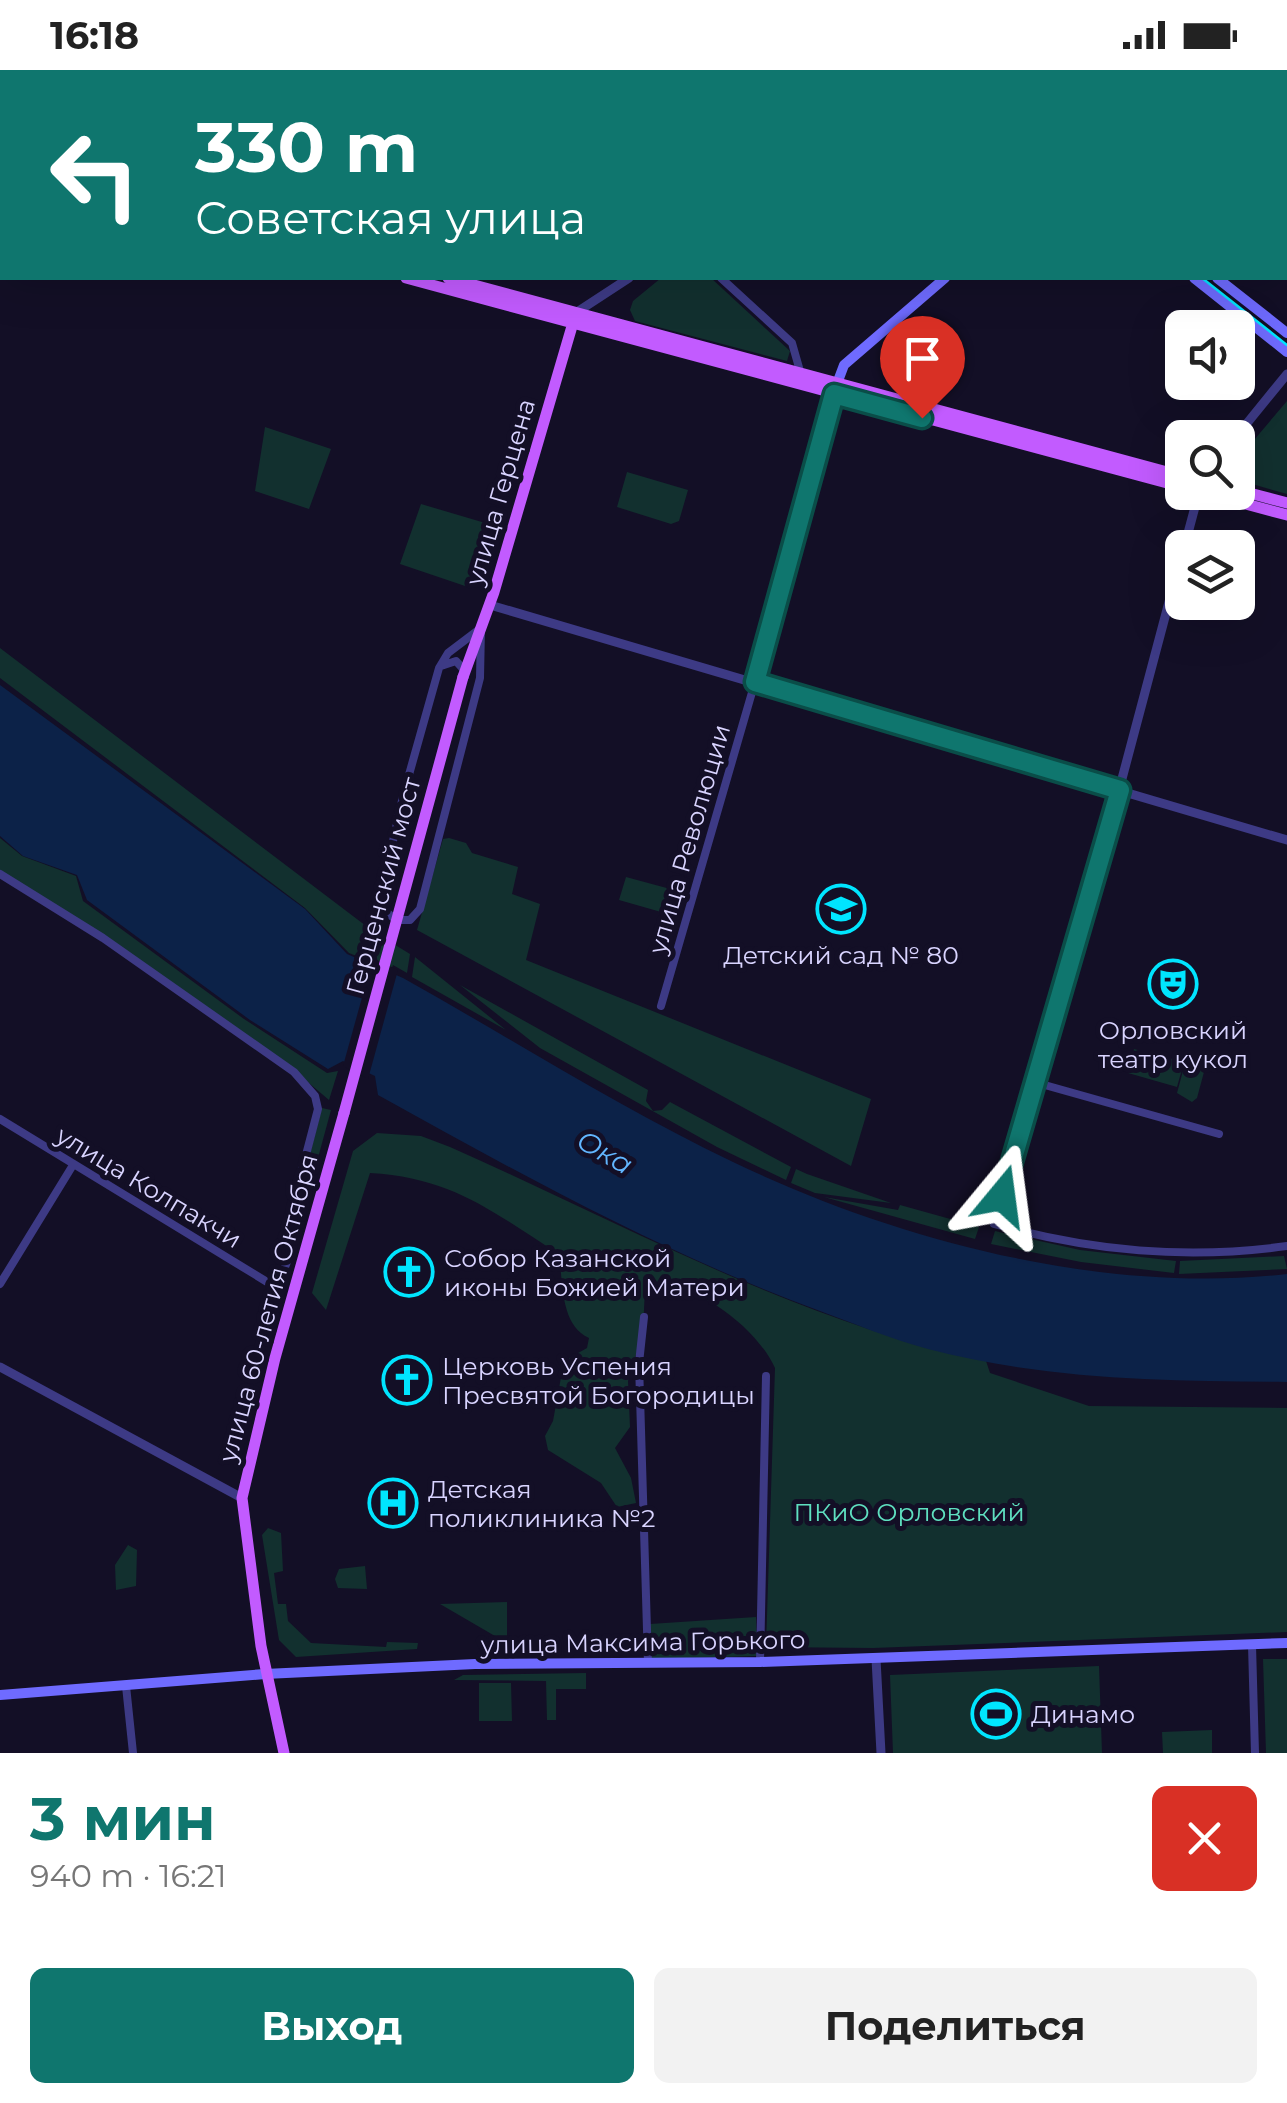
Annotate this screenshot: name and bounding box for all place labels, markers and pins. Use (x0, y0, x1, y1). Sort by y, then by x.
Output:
pin (880, 316, 965, 419)
school or university icon: Детский сад № 80 (815, 883, 867, 935)
place label: Детский сад № 80 (723, 940, 959, 970)
theatre icon: Орловский театр кукол (1147, 958, 1199, 1010)
place label: Орловский театр кукол (1098, 1015, 1248, 1074)
place label: Собор Казанской иконы Божией Матери (444, 1243, 745, 1302)
church icon: Собор Казанской иконы Божией Матери (383, 1246, 435, 1298)
place label: Церковь Успения Пресвятой Богородицы (442, 1351, 755, 1410)
church icon: Церковь Успения Пресвятой Богородицы (381, 1354, 433, 1406)
place label: Детская поликлиника №2 (428, 1474, 655, 1533)
hospital icon: Детская поликлиника №2 (367, 1477, 419, 1529)
sports icon: Динамо (970, 1688, 1022, 1740)
place label: Динамо (1031, 1699, 1135, 1729)

